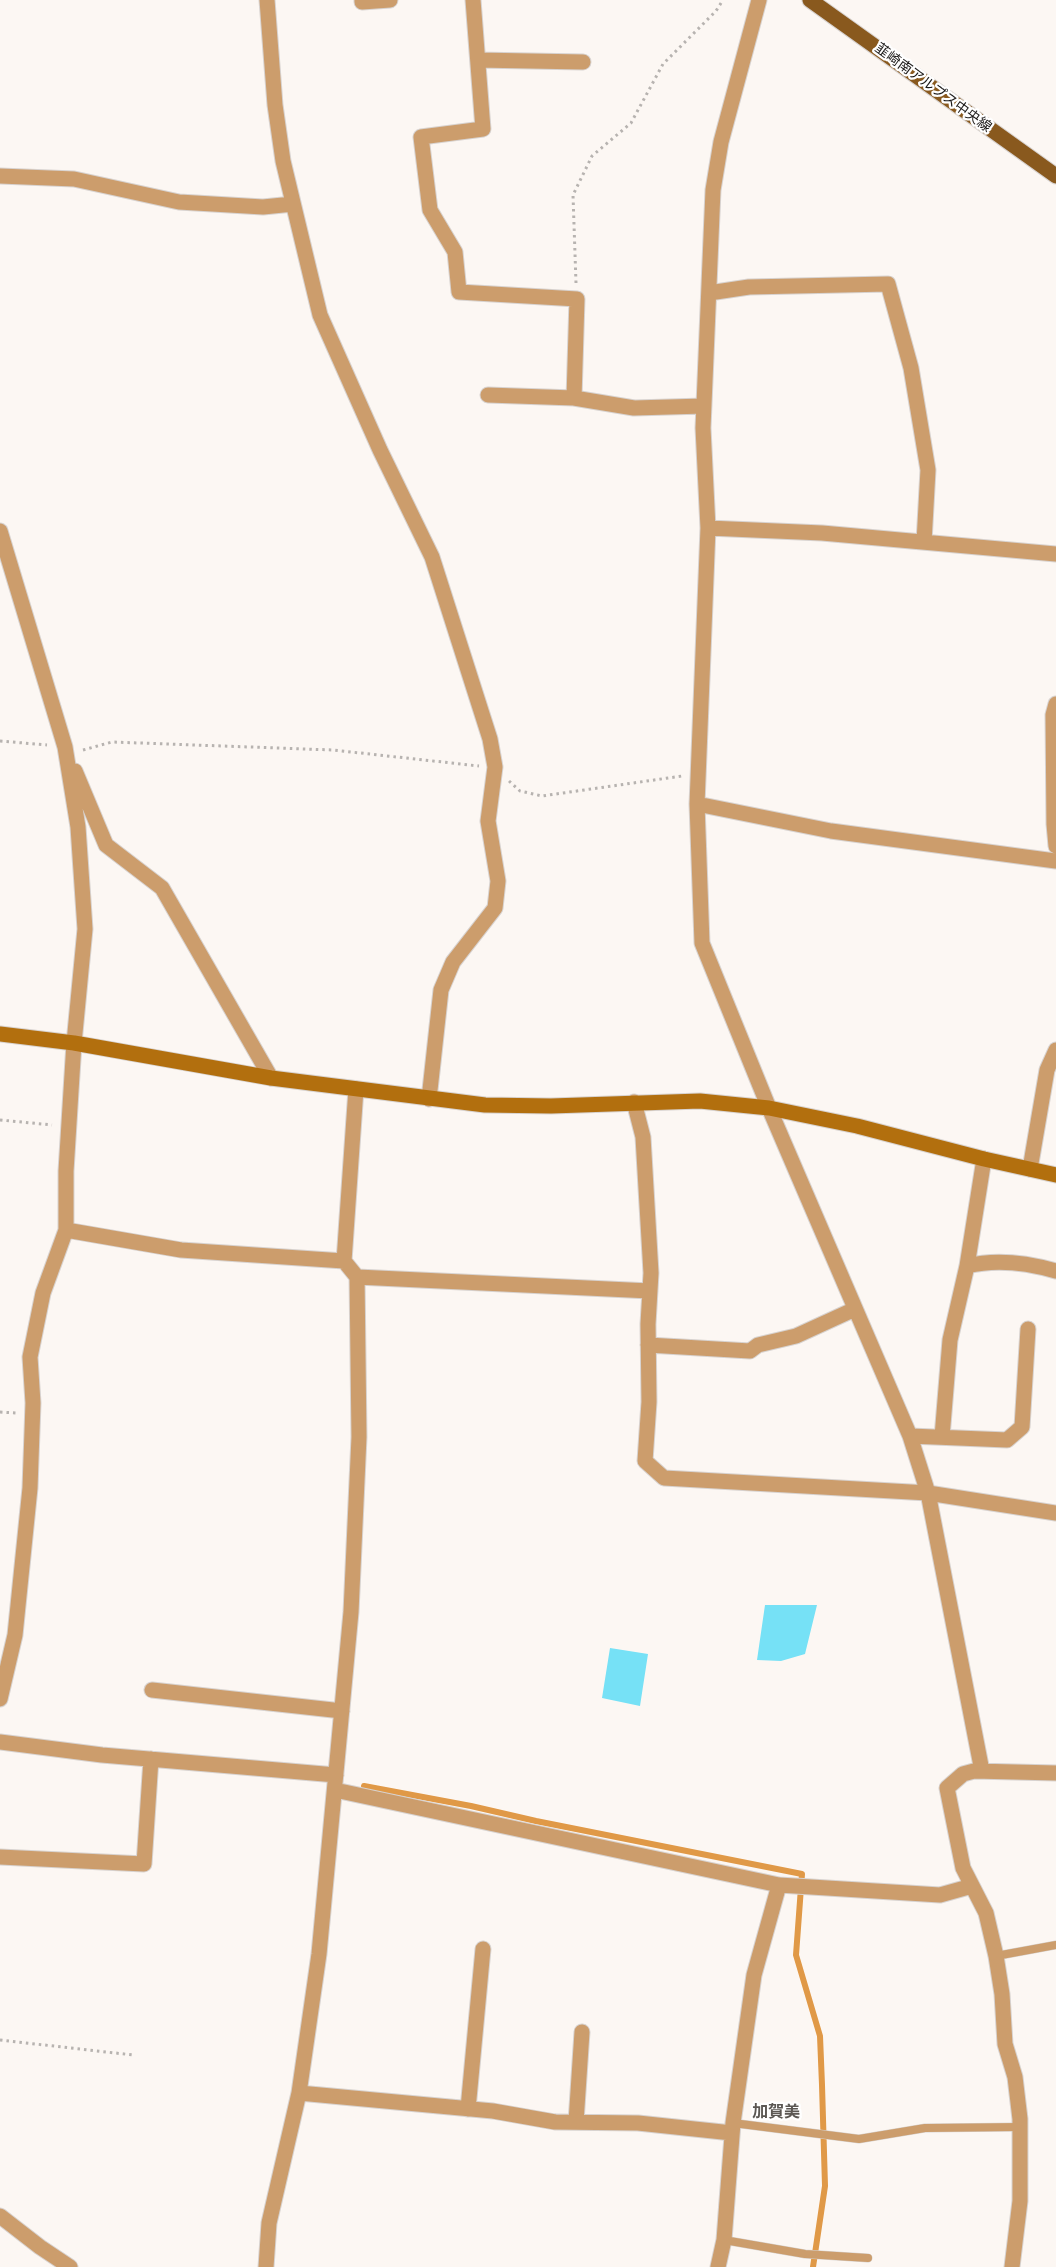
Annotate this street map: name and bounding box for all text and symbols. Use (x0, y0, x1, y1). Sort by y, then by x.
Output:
street label: 韮崎南アルプス中央線 (871, 40, 995, 136)
district label: 加賀美 (752, 2102, 800, 2122)

